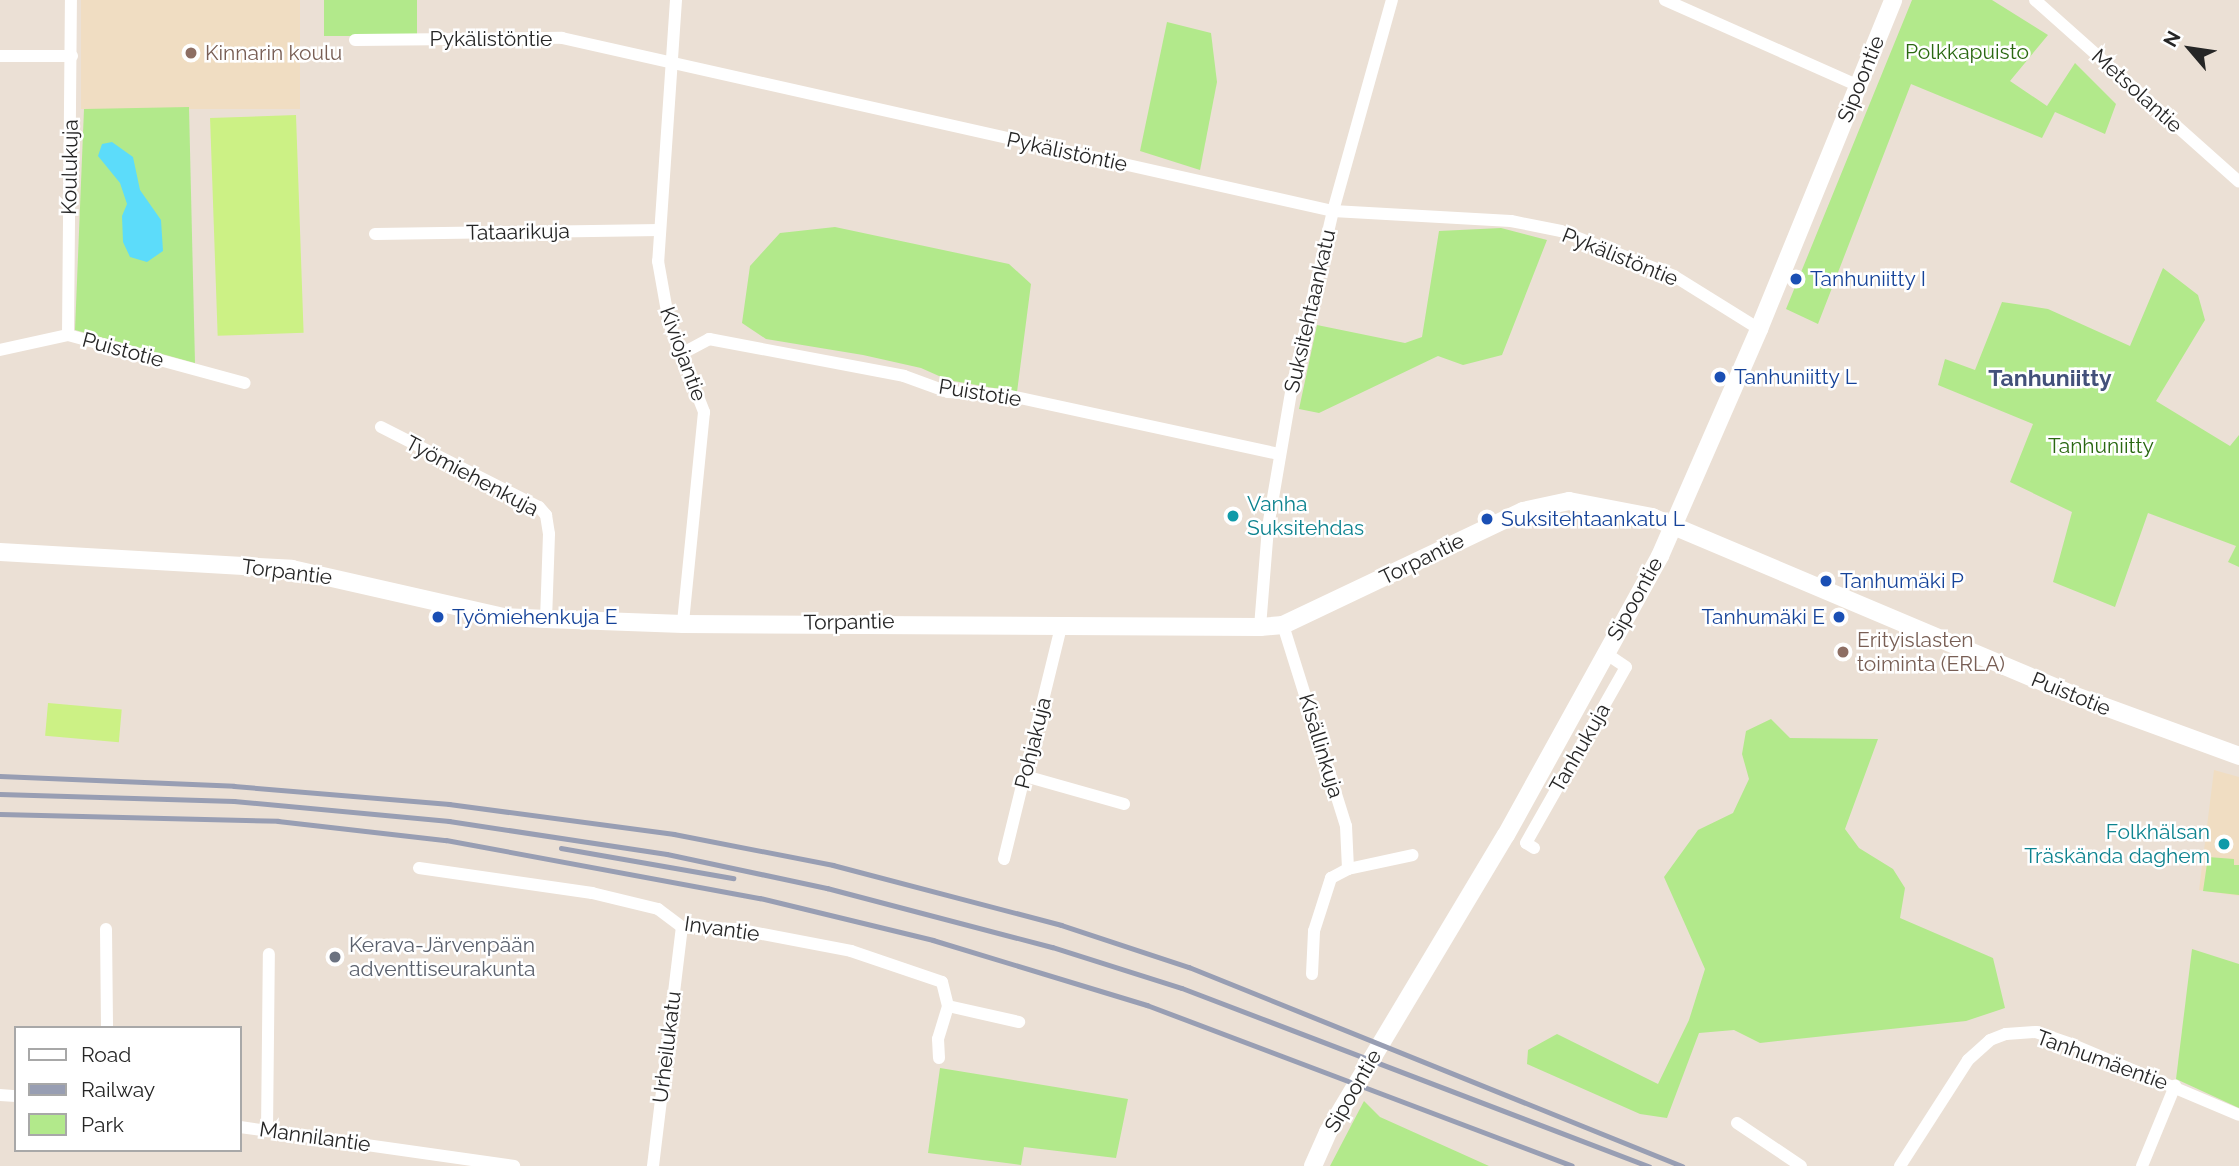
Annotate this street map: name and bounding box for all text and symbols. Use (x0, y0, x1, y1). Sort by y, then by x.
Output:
north arrow (2155, 14, 2225, 84)
street label: Pykälistöntie (430, 26, 552, 52)
text: N (2158, 27, 2185, 50)
street label: Sipoontie (1832, 32, 1890, 126)
park label: Polkkapuisto (1905, 39, 2029, 65)
place label: Kinnarin koulu (205, 40, 342, 66)
street label: Metsolantie (2086, 44, 2188, 138)
marker: Kinnarin koulu (183, 45, 199, 61)
street label: Koulukuja (57, 119, 83, 215)
street label: Pykälistöntie (1004, 127, 1130, 177)
street label: Tataarikuja (466, 218, 570, 246)
street label: Pykälistöntie (1558, 222, 1682, 292)
street label: Suksitehtaankatu (1279, 227, 1341, 395)
place label: Tanhuniitty I (1810, 266, 1926, 292)
marker: Tanhuniitty I (1788, 271, 1804, 287)
street label: Kiviojantie (654, 303, 712, 405)
street label: Puistotie (79, 327, 167, 373)
place label: Tanhuniitty L (1734, 364, 1857, 390)
district label: Tanhuniitty (1988, 364, 2112, 392)
marker: Tanhuniitty L (1712, 369, 1728, 385)
street label: Puistotie (937, 374, 1023, 412)
street label: Työmiehenkuja (401, 430, 543, 522)
park label: Tanhuniitty (2048, 433, 2154, 459)
place label: Vanha Suksitehdas (1247, 491, 1364, 541)
place label: Suksitehtaankatu L (1501, 506, 1685, 532)
marker: Vanha Suksitehdas (1225, 508, 1241, 524)
marker: Suksitehtaankatu L (1479, 511, 1495, 527)
street label: Torpantie (1376, 528, 1468, 590)
street label: Sipoontie (1602, 553, 1668, 645)
street label: Torpantie (240, 554, 334, 590)
place label: Tanhumäki P (1840, 568, 1964, 594)
marker: Tanhumäki P (1818, 573, 1834, 589)
place label: Työmiehenkuja E (452, 604, 618, 630)
place label: Tanhumäki E (1701, 604, 1825, 630)
marker: Työmiehenkuja E (430, 609, 446, 625)
street label: Torpantie (803, 609, 895, 635)
marker: Tanhumäki E (1831, 609, 1847, 625)
place label: Erityislasten toiminta (ERLA) (1857, 627, 2005, 677)
marker: Erityislasten toiminta (ERLA) (1835, 644, 1851, 660)
street label: Puistotie (2028, 667, 2114, 721)
street label: Kisällinkuja (1293, 691, 1349, 801)
street label: Pohjakuja (1009, 695, 1057, 791)
street label: Tanhukuja (1544, 699, 1616, 797)
place label: Folkhälsan Träskända daghem (2024, 819, 2210, 869)
marker: Folkhälsan Träskända daghem (2216, 836, 2232, 852)
street label: Invantie (683, 911, 761, 947)
place label: Kerava-Järvenpään adventtiseurakunta (349, 932, 535, 982)
marker: Kerava-Järvenpään adventtiseurakunta (327, 949, 343, 965)
street label: Urheilukatu (648, 990, 686, 1104)
street label: Tanhumäentie (2033, 1025, 2171, 1095)
legend (14, 1026, 242, 1152)
text: Road (81, 1042, 131, 1067)
street label: Sipoontie (1319, 1045, 1387, 1137)
text: Railway (81, 1077, 155, 1102)
text: Park (81, 1112, 124, 1137)
street label: Mannilantie (258, 1117, 372, 1157)

